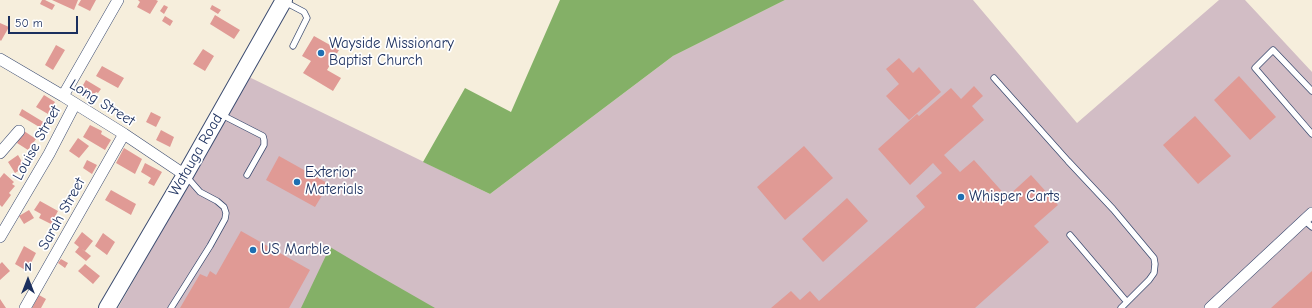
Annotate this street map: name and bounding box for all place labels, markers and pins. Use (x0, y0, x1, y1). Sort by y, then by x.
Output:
place label: Wayside Missionary Baptist Church (329, 35, 454, 70)
marker: Wayside Missionary Baptist Church (316, 48, 326, 58)
place label: Exterior Materials (305, 164, 363, 199)
marker: Exterior Materials (292, 177, 302, 187)
place label: Whisper Carts (969, 188, 1060, 206)
marker: Whisper Carts (956, 192, 966, 202)
place label: US Marble (261, 241, 330, 259)
marker: US Marble (248, 245, 258, 255)

